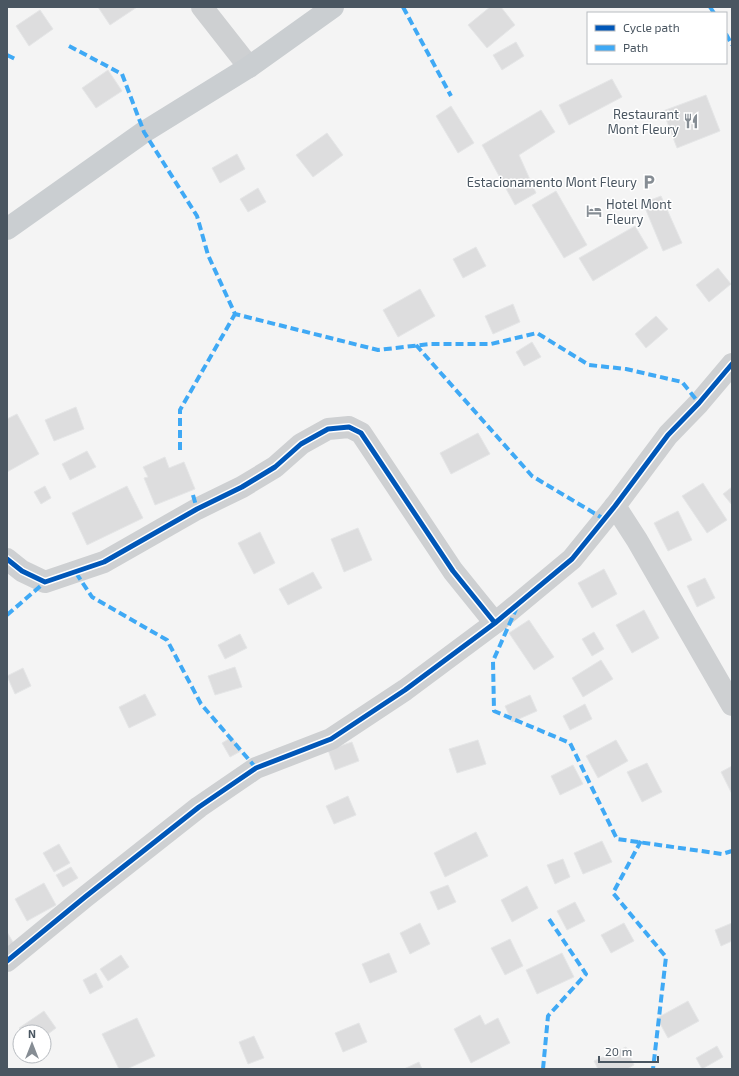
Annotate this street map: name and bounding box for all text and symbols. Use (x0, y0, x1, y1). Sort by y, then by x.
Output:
legend (587, 12, 727, 64)
text: Cycle path (623, 20, 680, 34)
text: Path (623, 40, 648, 54)
place label: Restaurant Mont Fleury (607, 106, 679, 137)
restaurant icon: Restaurant Mont Fleury (682, 112, 700, 130)
parking icon: Estacionamento Mont Fleury (640, 173, 658, 191)
place label: Estacionamento Mont Fleury (467, 174, 637, 190)
place label: Hotel Mont Fleury (606, 196, 672, 227)
hotel icon: Hotel Mont Fleury (585, 202, 603, 220)
north arrow (12, 1024, 52, 1064)
text: N (28, 1027, 36, 1040)
scale bar (599, 1038, 658, 1064)
text: 20 m (605, 1044, 632, 1058)

